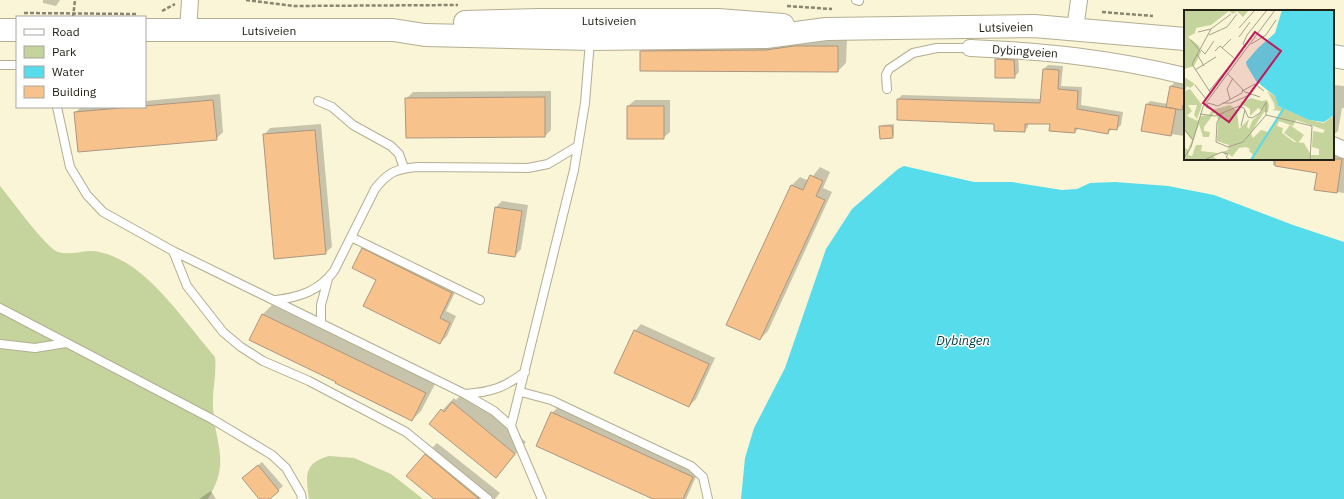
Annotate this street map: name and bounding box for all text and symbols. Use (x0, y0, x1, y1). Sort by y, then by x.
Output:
inset map (1184, 10, 1334, 160)
street label: Lutsiveien (582, 13, 636, 28)
legend (16, 16, 146, 108)
street label: Lutsiveien (979, 19, 1033, 35)
street label: Lutsiveien (242, 23, 296, 38)
text: Road (52, 24, 80, 39)
street label: Dybingveien (992, 41, 1058, 61)
text: Park (52, 44, 77, 59)
text: Water (52, 64, 85, 79)
text: Building (52, 84, 97, 99)
water label: Dybingen (936, 332, 990, 349)

